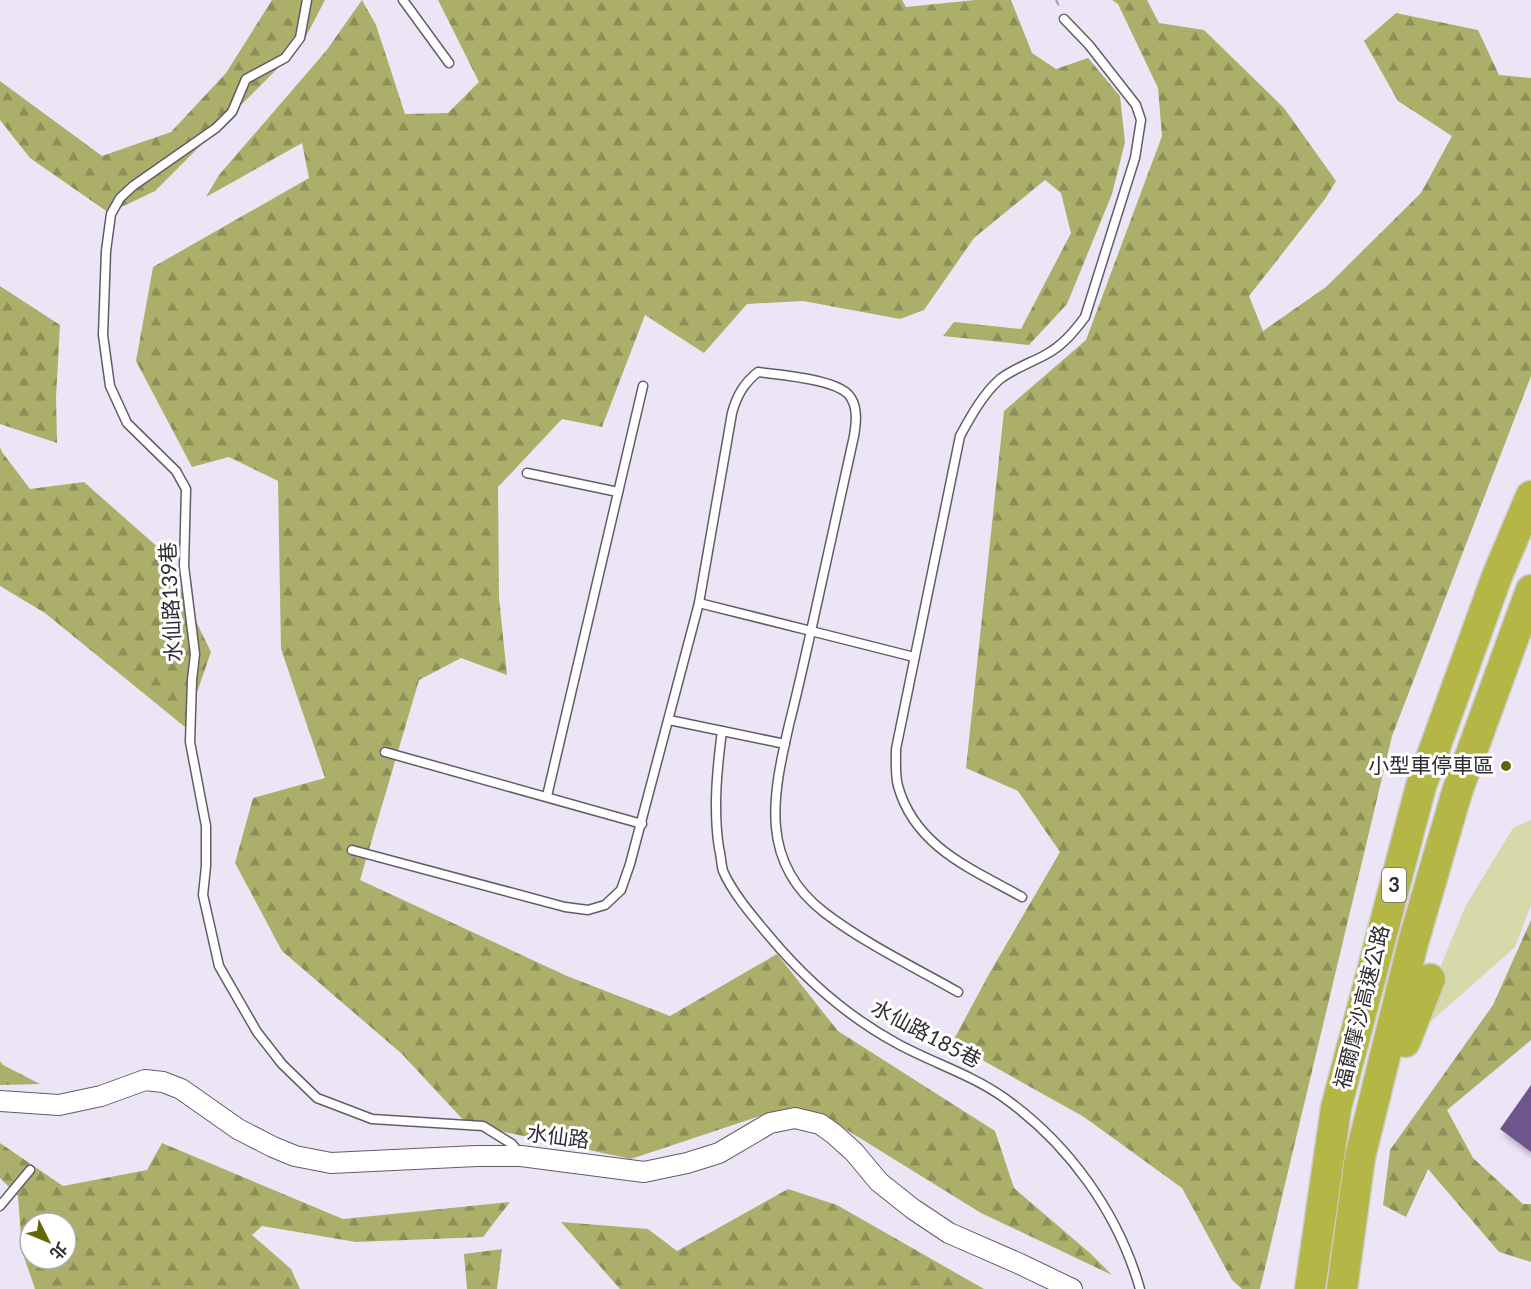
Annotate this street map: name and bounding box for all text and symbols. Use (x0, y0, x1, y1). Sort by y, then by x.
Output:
street label: 水仙路139巷 (154, 541, 185, 663)
place label: 小型車停車區 (1368, 752, 1494, 777)
marker: 小型車停車區 (1499, 759, 1513, 773)
road number: 3 (1382, 868, 1406, 902)
street label: 福爾摩沙高速公路 (1328, 922, 1393, 1091)
street label: 水仙路185巷 (868, 993, 986, 1072)
street label: 水仙路 (525, 1119, 591, 1152)
north arrow (18, 1211, 78, 1271)
text: 北 (47, 1239, 72, 1264)

